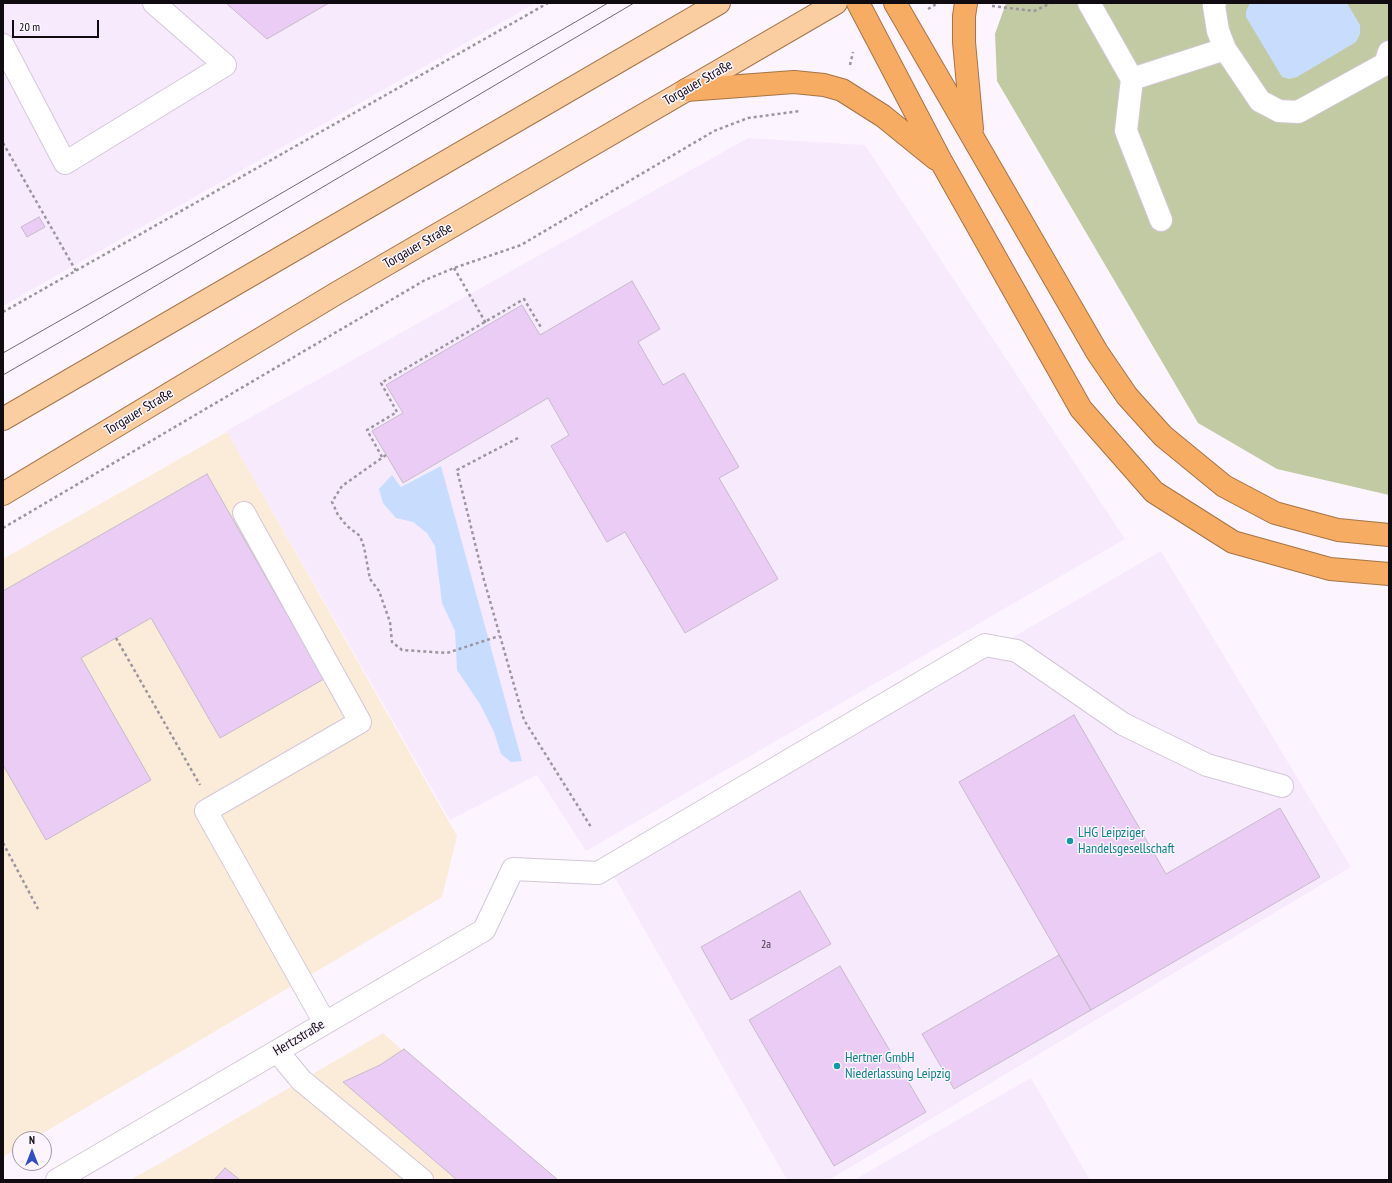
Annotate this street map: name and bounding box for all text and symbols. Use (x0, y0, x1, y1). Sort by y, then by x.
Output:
scale bar (14, 12, 101, 38)
text: 20 m (19, 19, 40, 34)
street label: Torgauer Straße (661, 56, 735, 110)
street label: Torgauer Straße (381, 219, 455, 273)
street label: Torgauer Straße (102, 385, 176, 439)
place label: LHG Leipziger Handelsgesellschaft (1078, 825, 1175, 858)
marker: LHG Leipziger Handelsgesellschaft (1065, 836, 1075, 846)
house number: 2a (761, 938, 771, 952)
street label: Hertzstraße (270, 1016, 328, 1060)
place label: Hertner GmbH Niederlassung Leipzig (845, 1050, 951, 1082)
marker: Hertner GmbH Niederlassung Leipzig (832, 1061, 842, 1071)
north arrow (12, 1131, 52, 1171)
text: N (29, 1133, 35, 1147)

